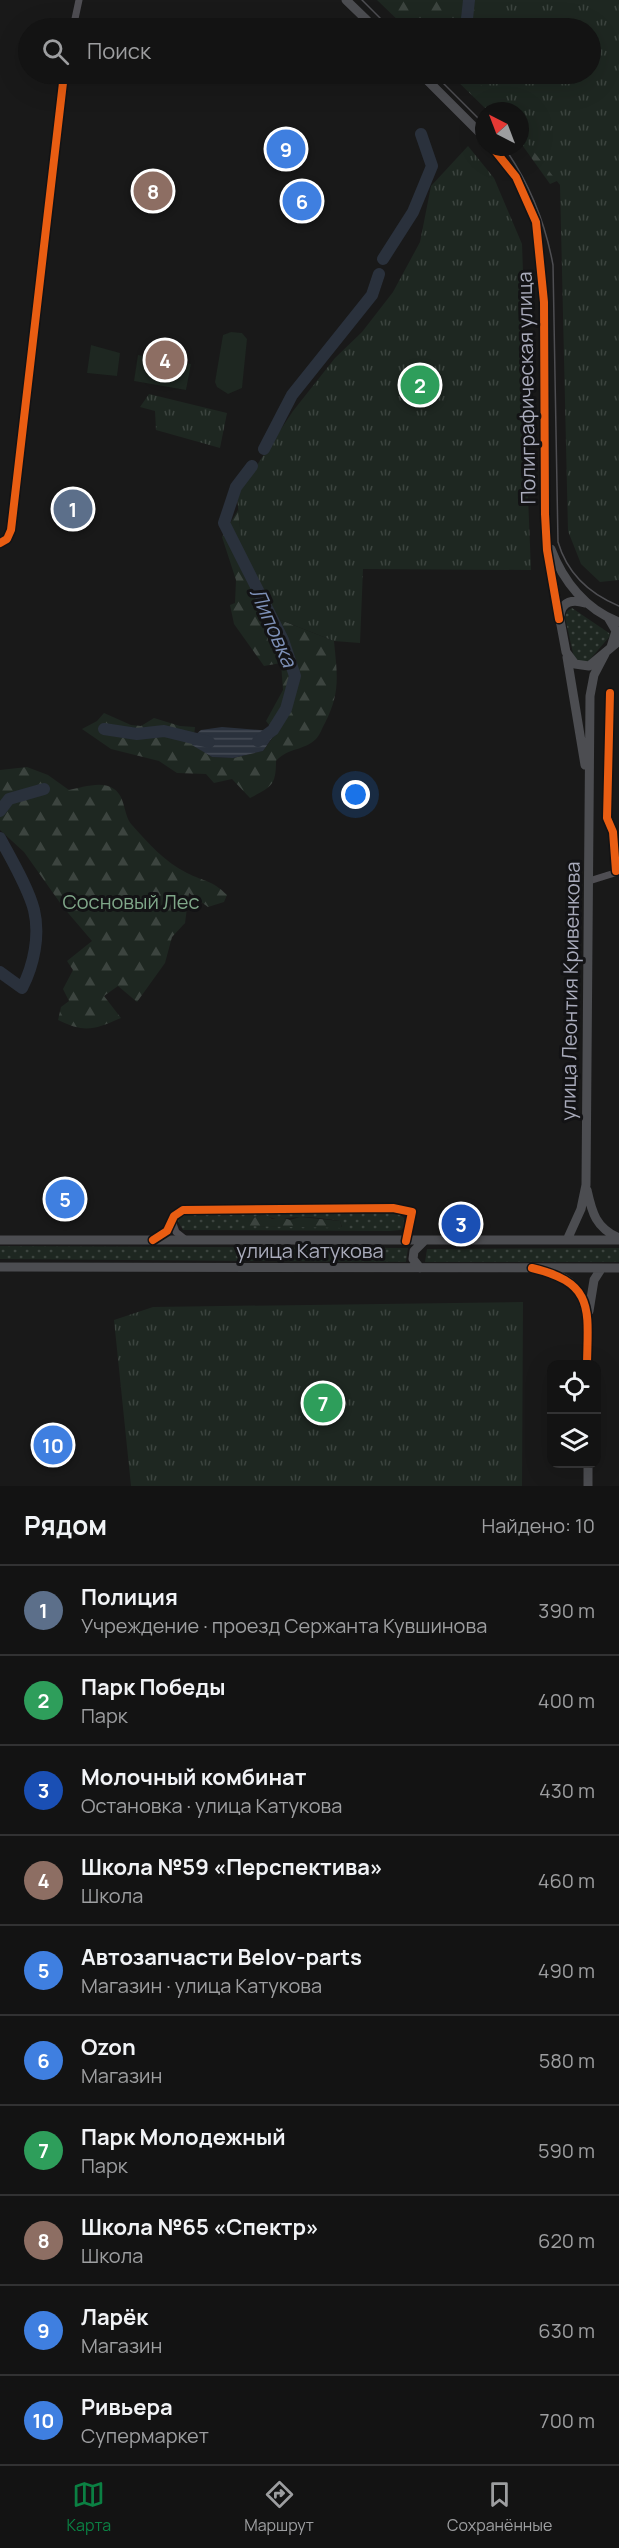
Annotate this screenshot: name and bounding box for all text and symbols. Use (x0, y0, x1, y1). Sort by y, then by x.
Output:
search box (18, 18, 601, 84)
icon: search (39, 35, 72, 68)
text: Поиск (87, 36, 151, 66)
north arrow (475, 102, 529, 156)
pin: 9 (266, 126, 306, 172)
pin: 8 (134, 168, 172, 213)
pin: 6 (282, 178, 322, 224)
street label: Полиграфическая улица (510, 271, 542, 505)
pin: 4 (146, 338, 184, 382)
pin: 2 (400, 362, 440, 408)
pin: 1 (54, 486, 92, 532)
water label: Липовка (244, 583, 304, 672)
your location (341, 780, 370, 809)
street label: улица Леонтия Кривенкова (554, 861, 586, 1121)
park label: Сосновый Лес (62, 888, 200, 915)
pin: 5 (46, 1176, 84, 1222)
pin: 3 (442, 1202, 480, 1246)
street label: улица Катукова (236, 1237, 384, 1264)
map controls (547, 1360, 601, 1468)
button: locate (547, 1360, 601, 1414)
pin: 7 (304, 1380, 342, 1426)
button: layers (547, 1414, 601, 1468)
pin: 10 (34, 1422, 72, 1468)
text: Рядом (24, 1507, 107, 1543)
text: Найдено: 10 (482, 1512, 595, 1539)
text: Полиция (81, 1582, 178, 1612)
text: 1 (39, 1597, 48, 1624)
text: 390 m (538, 1597, 595, 1624)
text: Учреждение · проезд Сержанта Кувшинова (81, 1612, 487, 1639)
text: Парк Победы (81, 1672, 226, 1702)
text: 2 (38, 1687, 49, 1714)
text: 400 m (538, 1687, 595, 1714)
text: Парк (81, 1702, 128, 1729)
text: Молочный комбинат (81, 1762, 306, 1792)
text: 3 (38, 1777, 49, 1804)
text: 430 m (539, 1777, 595, 1804)
text: Остановка · улица Катукова (81, 1792, 342, 1819)
text: Школа №59 «Перспектива» (81, 1852, 383, 1882)
text: 4 (37, 1867, 50, 1894)
text: 460 m (538, 1867, 595, 1894)
text: Школа (81, 1882, 143, 1909)
text: Автозапчасти Belov-parts (81, 1942, 362, 1972)
text: 5 (38, 1957, 49, 1984)
text: 490 m (538, 1957, 595, 1984)
text: Магазин · улица Катукова (81, 1972, 322, 1999)
text: Ozon (81, 2032, 136, 2062)
text: 6 (37, 2047, 50, 2074)
text: 580 m (539, 2047, 595, 2074)
text: Магазин (81, 2062, 162, 2089)
text: Парк Молодежный (81, 2122, 286, 2152)
text: 7 (38, 2137, 49, 2164)
text: 590 m (538, 2137, 595, 2164)
text: Парк (81, 2152, 128, 2179)
text: Школа №65 «Спектр» (81, 2212, 319, 2242)
text: 8 (37, 2227, 50, 2254)
text: 620 m (538, 2227, 595, 2254)
text: Школа (81, 2242, 143, 2269)
text: Ларёк (81, 2302, 148, 2332)
text: 9 (37, 2317, 50, 2344)
text: 630 m (538, 2317, 595, 2344)
text: Магазин (81, 2332, 162, 2359)
text: Ривьера (81, 2392, 173, 2422)
text: 10 (33, 2407, 54, 2434)
text: 700 m (540, 2407, 595, 2434)
text: Супермаркет (81, 2422, 209, 2449)
tab: Карта (67, 2478, 111, 2536)
tab: Маршрут (244, 2478, 314, 2536)
tab: Сохранённые (447, 2478, 552, 2536)

